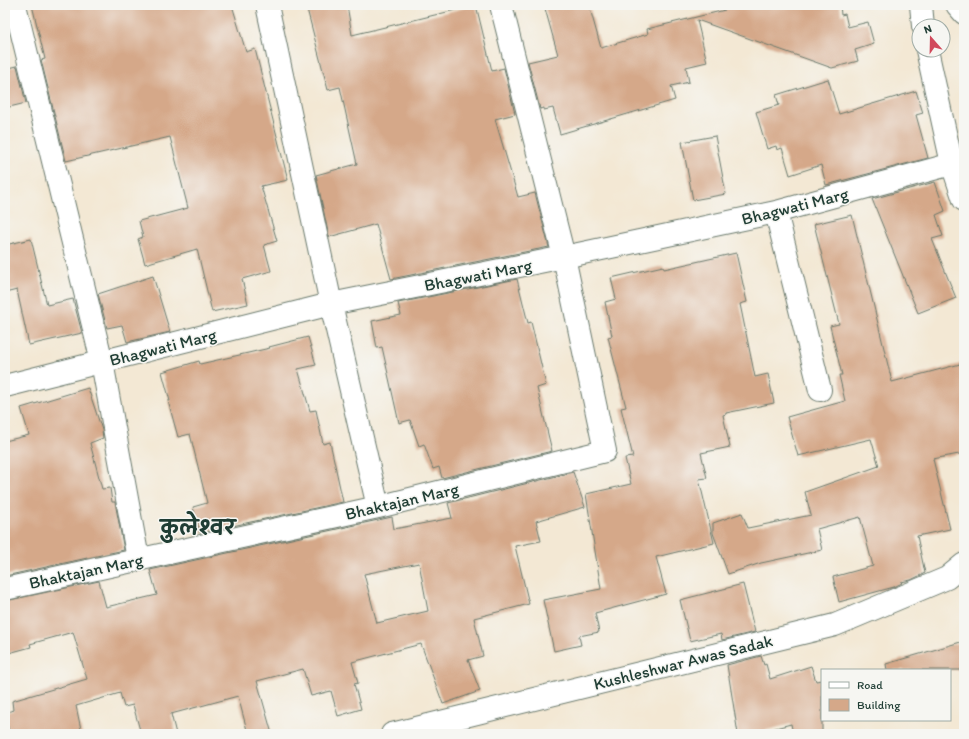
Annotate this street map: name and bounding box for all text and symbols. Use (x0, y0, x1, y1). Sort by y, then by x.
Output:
north arrow (911, 18, 951, 58)
text: N (922, 22, 933, 36)
street label: Bhagwati Marg (739, 183, 851, 229)
street label: Bhagwati Marg (422, 255, 534, 295)
street label: Bhagwati Marg (107, 324, 219, 370)
street label: Bhaktajan Marg (343, 478, 461, 524)
district label: कुलेश्वर (159, 510, 237, 543)
street label: Bhaktajan Marg (27, 549, 145, 593)
street label: Kushleshwar Awas Sadak (591, 630, 775, 694)
legend (821, 669, 951, 721)
text: Road (857, 678, 883, 692)
text: Building (857, 698, 901, 712)

